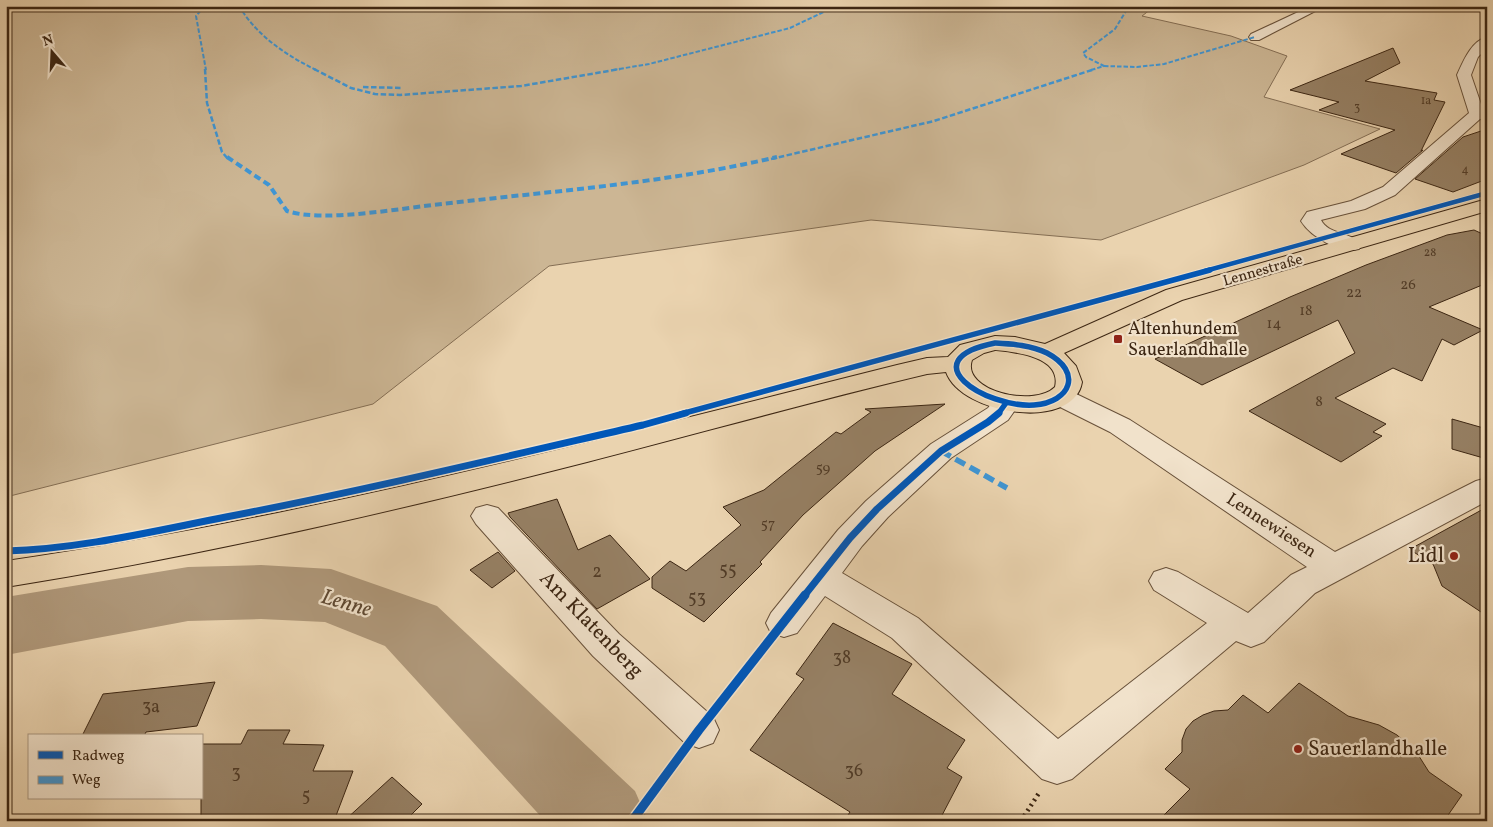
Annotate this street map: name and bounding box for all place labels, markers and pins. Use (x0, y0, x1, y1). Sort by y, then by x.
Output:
place label: Altenhundem Sauerlandhalle (1128, 317, 1247, 363)
marker: Altenhundem Sauerlandhalle (1112, 333, 1124, 345)
place label: Lidl (1408, 542, 1444, 571)
marker: Lidl (1448, 550, 1460, 562)
place label: Sauerlandhalle (1308, 735, 1447, 764)
marker: Sauerlandhalle (1292, 743, 1304, 755)

